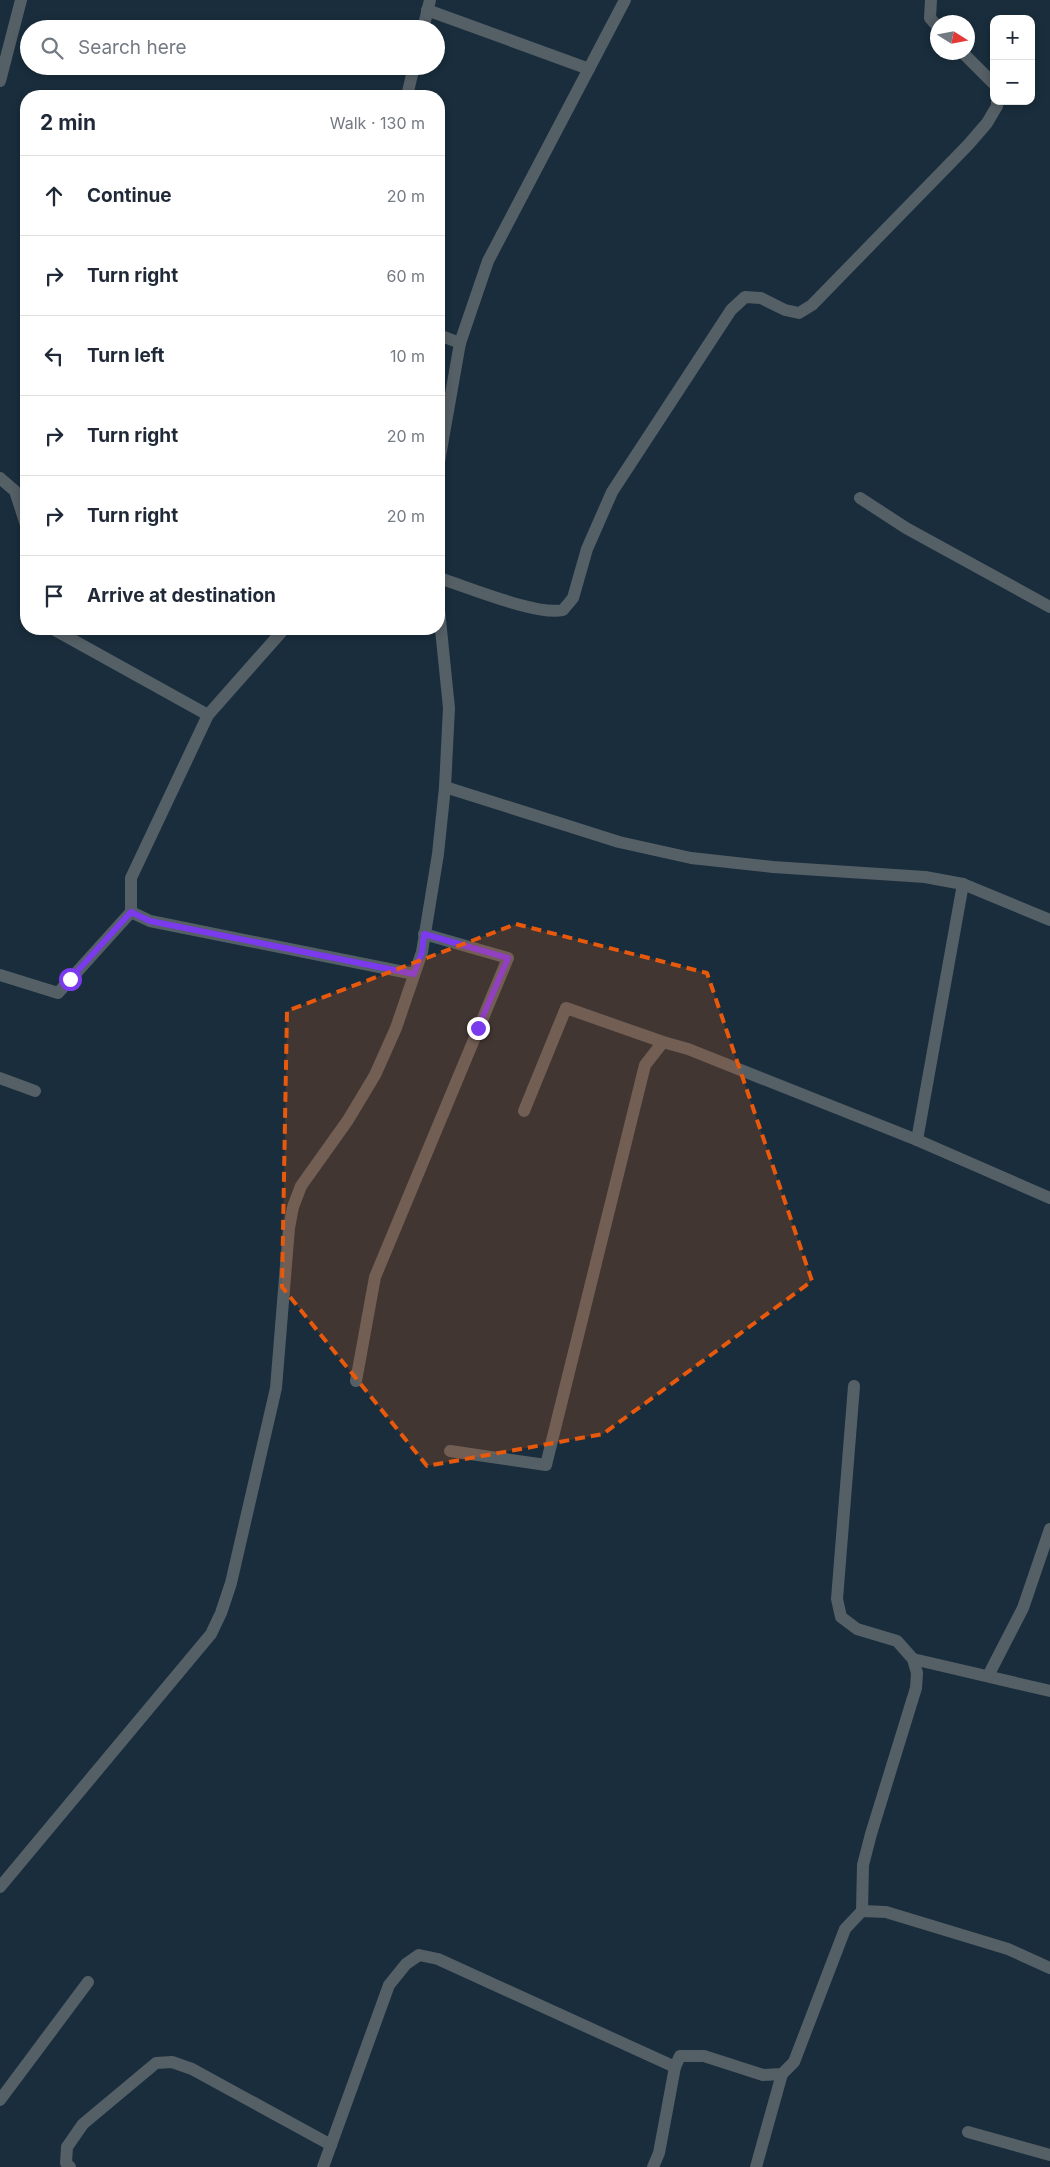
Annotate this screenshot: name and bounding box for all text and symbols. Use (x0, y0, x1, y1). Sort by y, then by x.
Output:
north arrow (930, 15, 975, 60)
map controls (990, 15, 1035, 105)
button: + (990, 15, 1035, 60)
search box (20, 20, 445, 75)
icon: search (38, 34, 66, 62)
text: Search here (78, 36, 187, 59)
button: − (990, 60, 1035, 105)
text: 2 min (40, 110, 96, 135)
text: Walk · 130 m (330, 113, 425, 133)
icon: ahead (40, 182, 68, 210)
text: Continue (87, 184, 172, 207)
text: 20 m (387, 186, 425, 206)
icon: right (40, 262, 68, 290)
text: Turn right (87, 264, 178, 287)
text: 60 m (386, 266, 425, 286)
icon: left (40, 342, 68, 370)
text: Turn left (87, 344, 165, 367)
text: 10 m (390, 346, 425, 366)
icon: right (40, 422, 68, 450)
text: Turn right (87, 424, 178, 447)
text: 20 m (387, 426, 425, 446)
icon: right (40, 502, 68, 530)
text: Turn right (87, 504, 178, 527)
text: 20 m (387, 506, 425, 526)
icon: arrive (40, 582, 68, 610)
text: Arrive at destination (87, 584, 276, 607)
route start (59, 968, 82, 991)
route end (467, 1017, 490, 1040)

